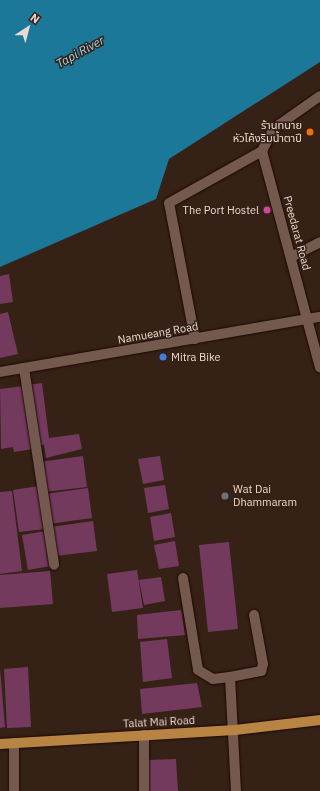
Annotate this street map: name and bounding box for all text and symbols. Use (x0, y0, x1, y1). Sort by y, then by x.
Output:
north arrow (8, 8, 48, 48)
text: N (28, 10, 42, 26)
water label: Tapi River (53, 33, 107, 71)
place label: ร้านทนาย หัวโค้งริมน้ำตาปี (233, 119, 302, 145)
marker: ร้านทนาย หัวโค้งริมน้ำตาปี (305, 127, 315, 137)
street label: Preedarat Road (281, 194, 313, 272)
place label: The Port Hostel (183, 203, 259, 217)
marker: The Port Hostel (262, 205, 272, 215)
street label: Namueang Road (117, 319, 199, 347)
place label: Mitra Bike (171, 350, 221, 364)
marker: Mitra Bike (158, 352, 168, 362)
place label: Wat Dai Dhammaram (233, 483, 297, 509)
marker: Wat Dai Dhammaram (220, 491, 230, 501)
street label: Talat Mai Road (123, 714, 195, 730)

